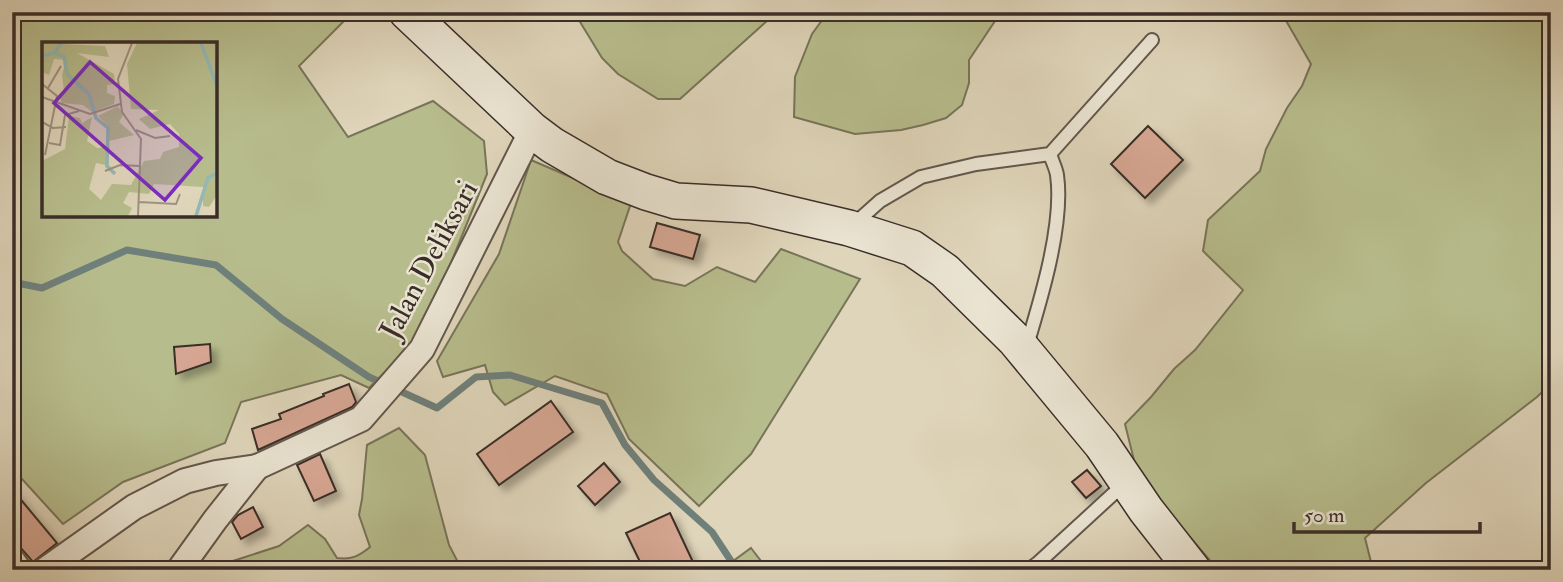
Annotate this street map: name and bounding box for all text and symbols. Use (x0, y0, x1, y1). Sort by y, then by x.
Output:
inset map (42, 42, 217, 217)
street label: Jalan Deliksari (371, 174, 486, 346)
scale bar (1294, 491, 1479, 535)
text: 50 m (1304, 502, 1345, 529)

